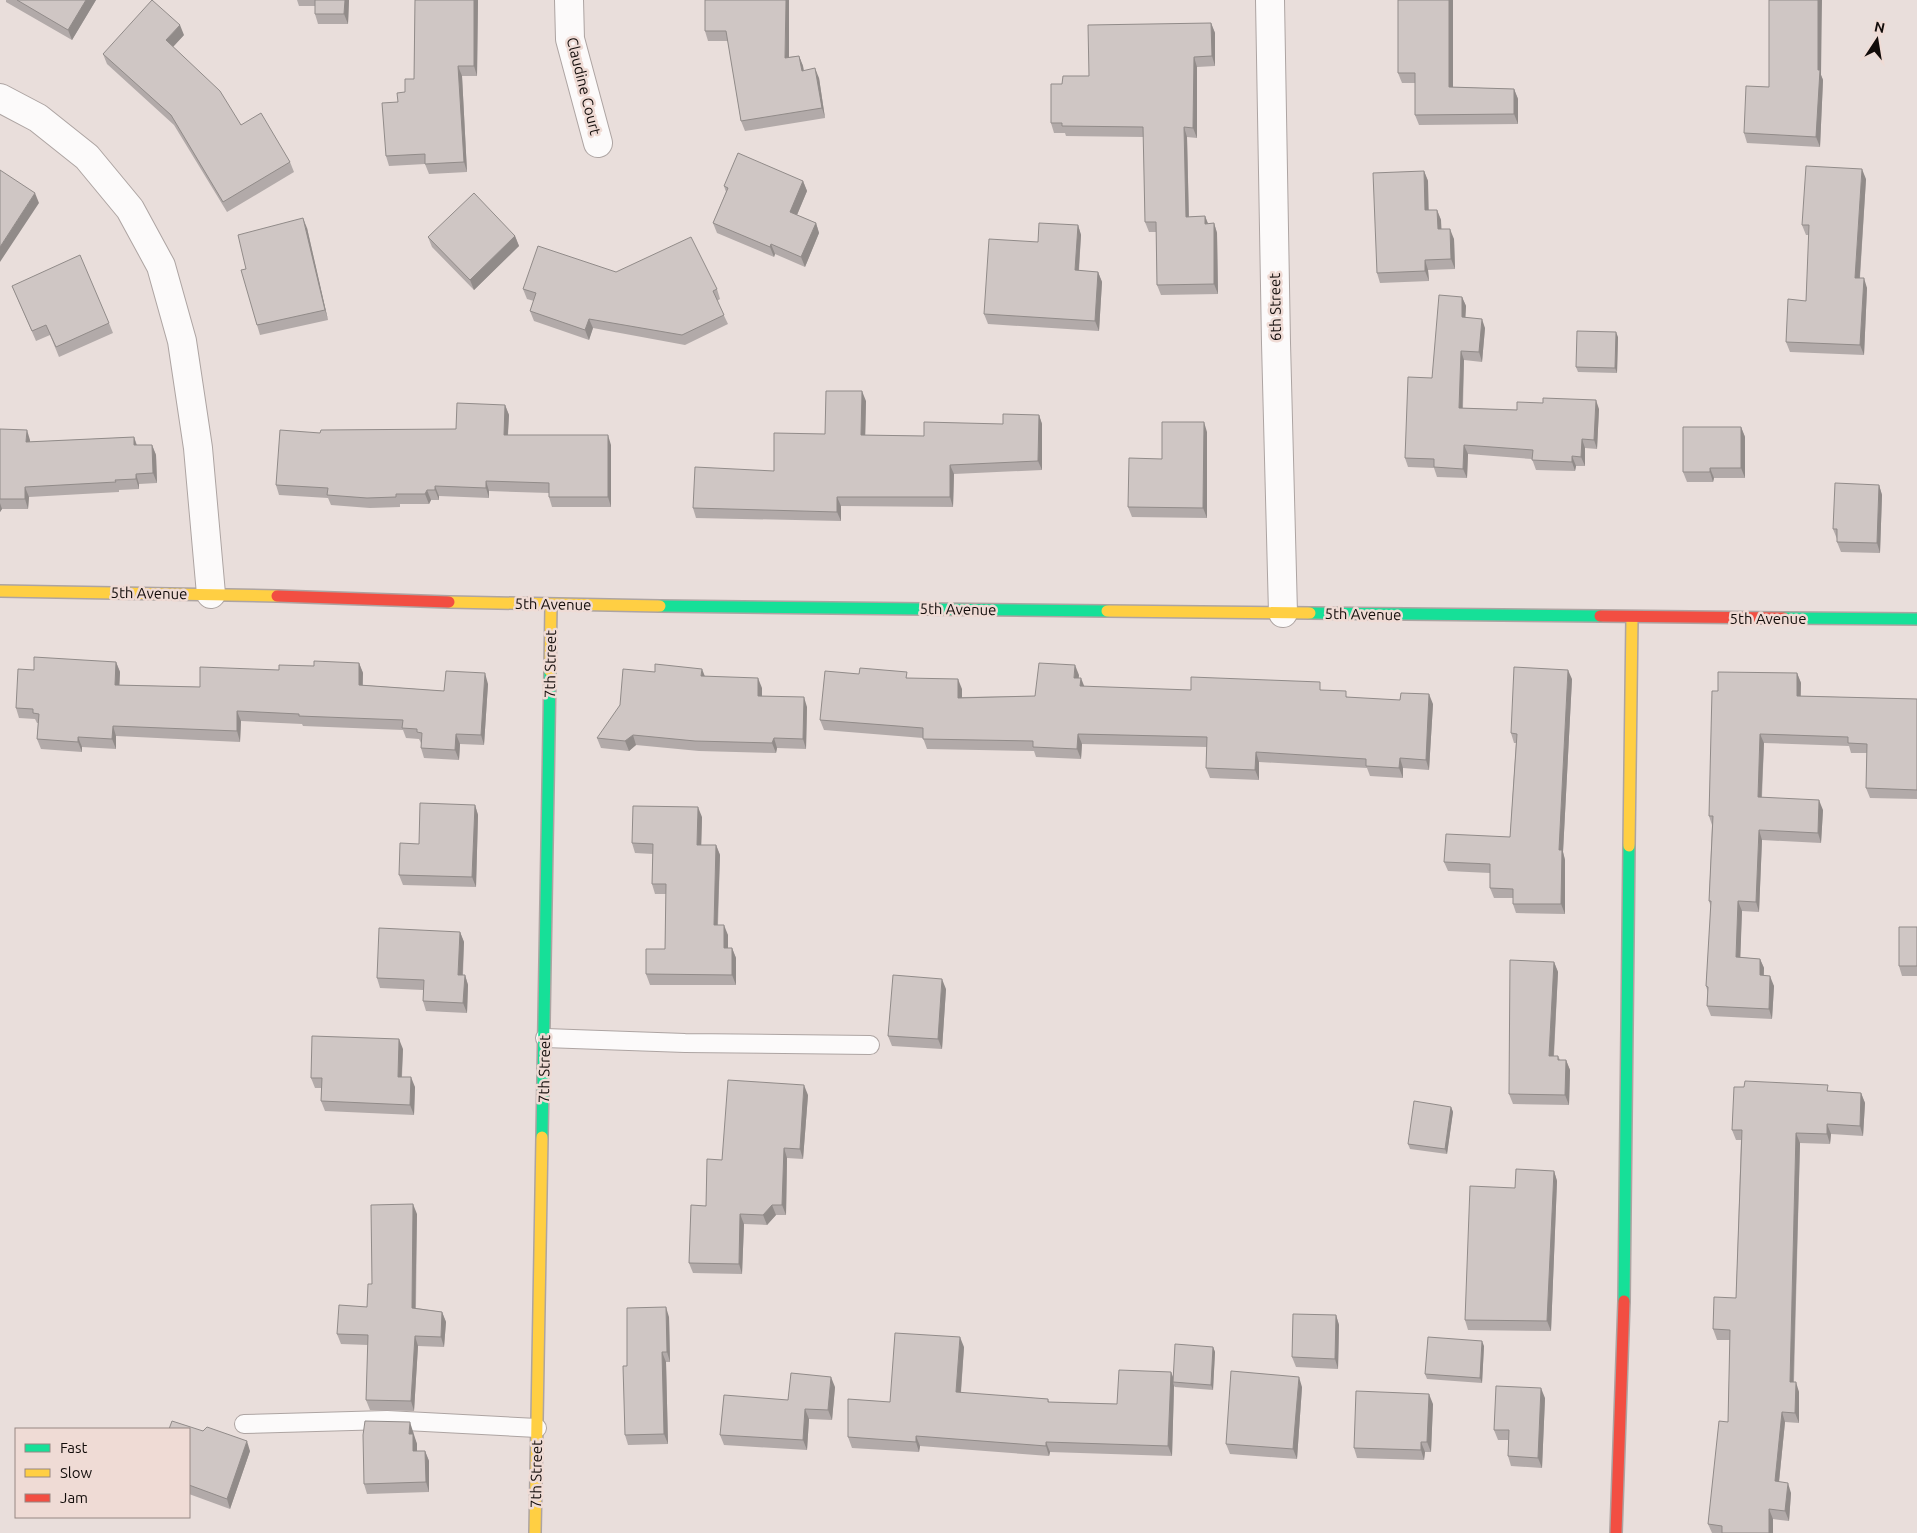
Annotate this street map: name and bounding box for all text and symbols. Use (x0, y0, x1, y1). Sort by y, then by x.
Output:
north arrow (1852, 15, 1902, 65)
text: N (1873, 18, 1886, 36)
street label: Claudine Court (564, 35, 604, 137)
street label: 6th Street (1266, 273, 1284, 341)
street label: 5th Avenue (110, 584, 188, 602)
street label: 5th Avenue (514, 595, 592, 613)
street label: 5th Avenue (919, 600, 997, 618)
street label: 5th Avenue (1324, 605, 1402, 623)
street label: 5th Avenue (1730, 610, 1806, 627)
street label: 7th Street (541, 630, 559, 698)
street label: 7th Street (535, 1035, 553, 1103)
legend (15, 1428, 190, 1518)
text: Fast (60, 1439, 88, 1456)
street label: 7th Street (527, 1440, 545, 1508)
text: Slow (60, 1464, 93, 1481)
text: Jam (60, 1489, 88, 1506)

